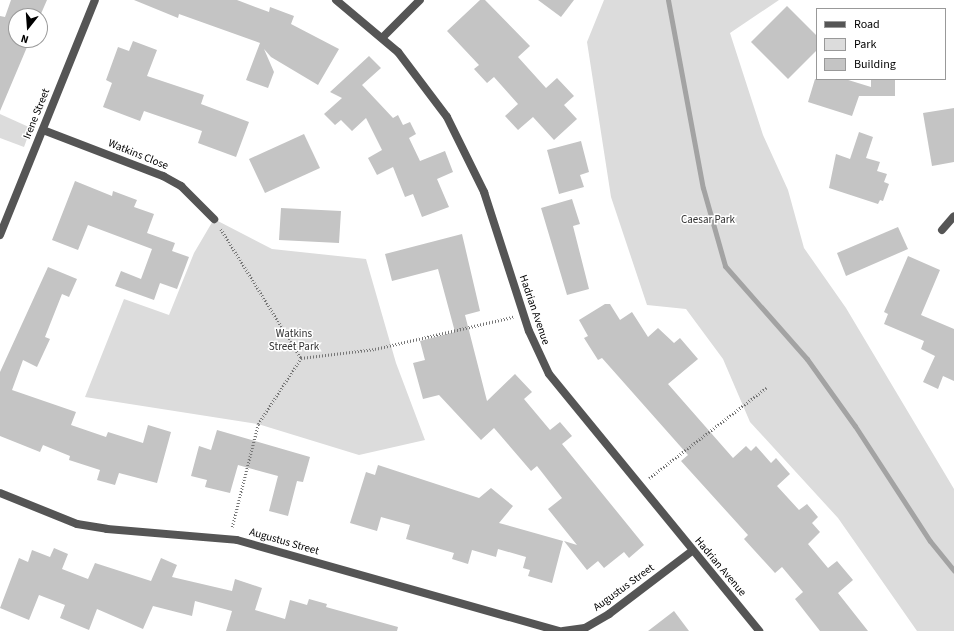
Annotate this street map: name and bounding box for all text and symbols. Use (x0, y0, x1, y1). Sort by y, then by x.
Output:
north arrow (8, 8, 48, 48)
legend (816, 8, 946, 80)
text: Road (854, 16, 880, 33)
text: N (19, 31, 30, 47)
text: Park (854, 36, 876, 53)
text: Building (854, 56, 896, 73)
street label: Irene Street (21, 87, 53, 141)
street label: Watkins Close (106, 137, 170, 173)
park label: Caesar Park (681, 213, 735, 227)
street label: Hadrian Avenue (516, 273, 552, 347)
park label: Watkins Street Park (269, 328, 319, 354)
street label: Augustus Street (248, 526, 320, 558)
street label: Hadrian Avenue (691, 535, 749, 599)
street label: Augustus Street (591, 562, 657, 614)

